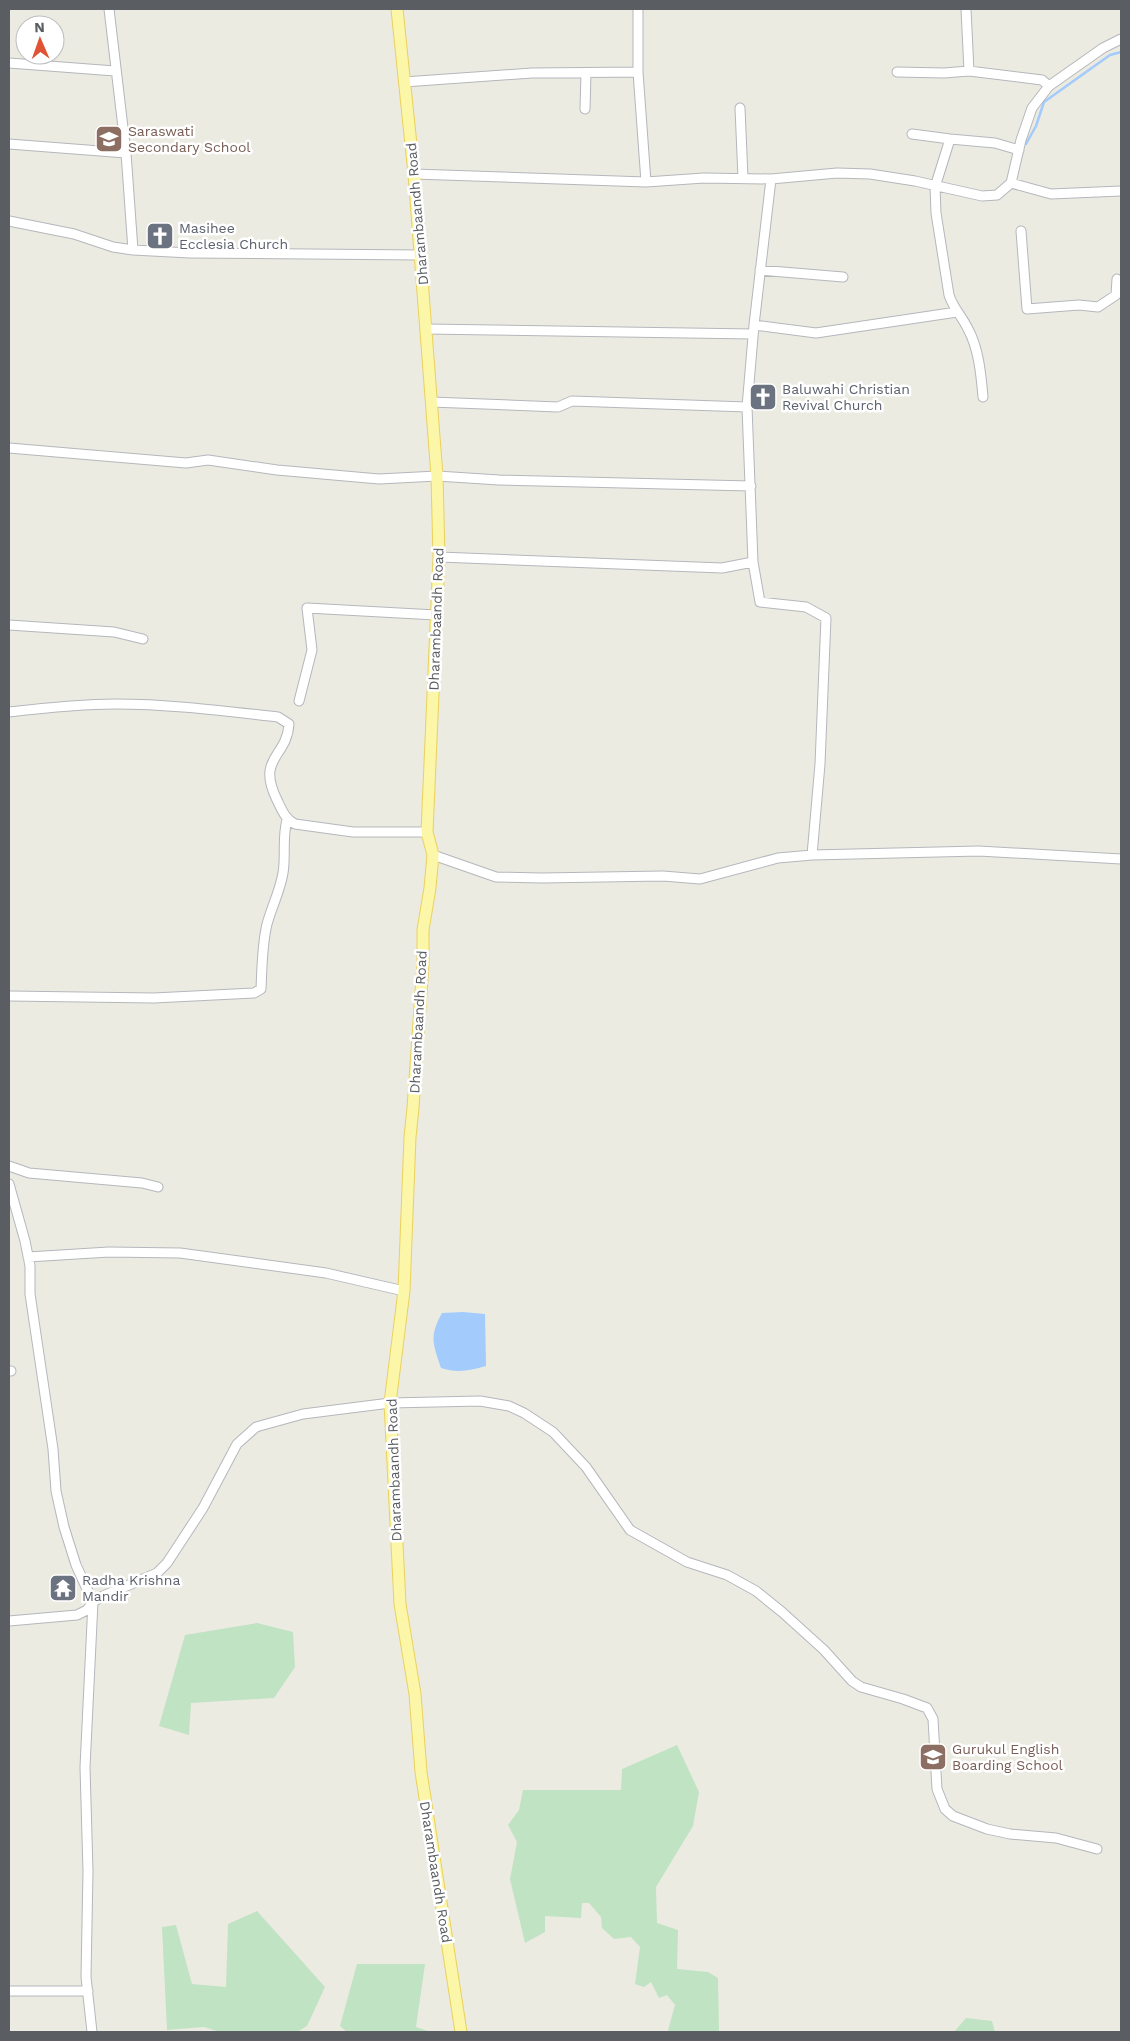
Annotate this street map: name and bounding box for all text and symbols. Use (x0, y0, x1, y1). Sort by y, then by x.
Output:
north arrow (15, 15, 65, 65)
text: N (34, 19, 45, 35)
place label: Saraswati Secondary School (128, 123, 251, 155)
school or university icon: Saraswati Secondary School (94, 124, 124, 154)
street label: Dharambaandh Road (403, 142, 431, 286)
place label: Masihee Ecclesia Church (179, 220, 288, 252)
church icon: Masihee Ecclesia Church (145, 221, 175, 251)
place label: Baluwahi Christian Revival Church (782, 381, 910, 413)
church icon: Baluwahi Christian Revival Church (748, 382, 778, 412)
street label: Dharambaandh Road (426, 547, 446, 691)
street label: Dharambaandh Road (406, 950, 430, 1094)
street label: Dharambaandh Road (384, 1398, 404, 1542)
place label: Radha Krishna Mandir (82, 1572, 180, 1604)
temple icon: Radha Krishna Mandir (48, 1573, 78, 1603)
place label: Gurukul English Boarding School (952, 1741, 1064, 1773)
school or university icon: Gurukul English Boarding School (918, 1742, 948, 1772)
street label: Dharambaandh Road (417, 1800, 455, 1944)

